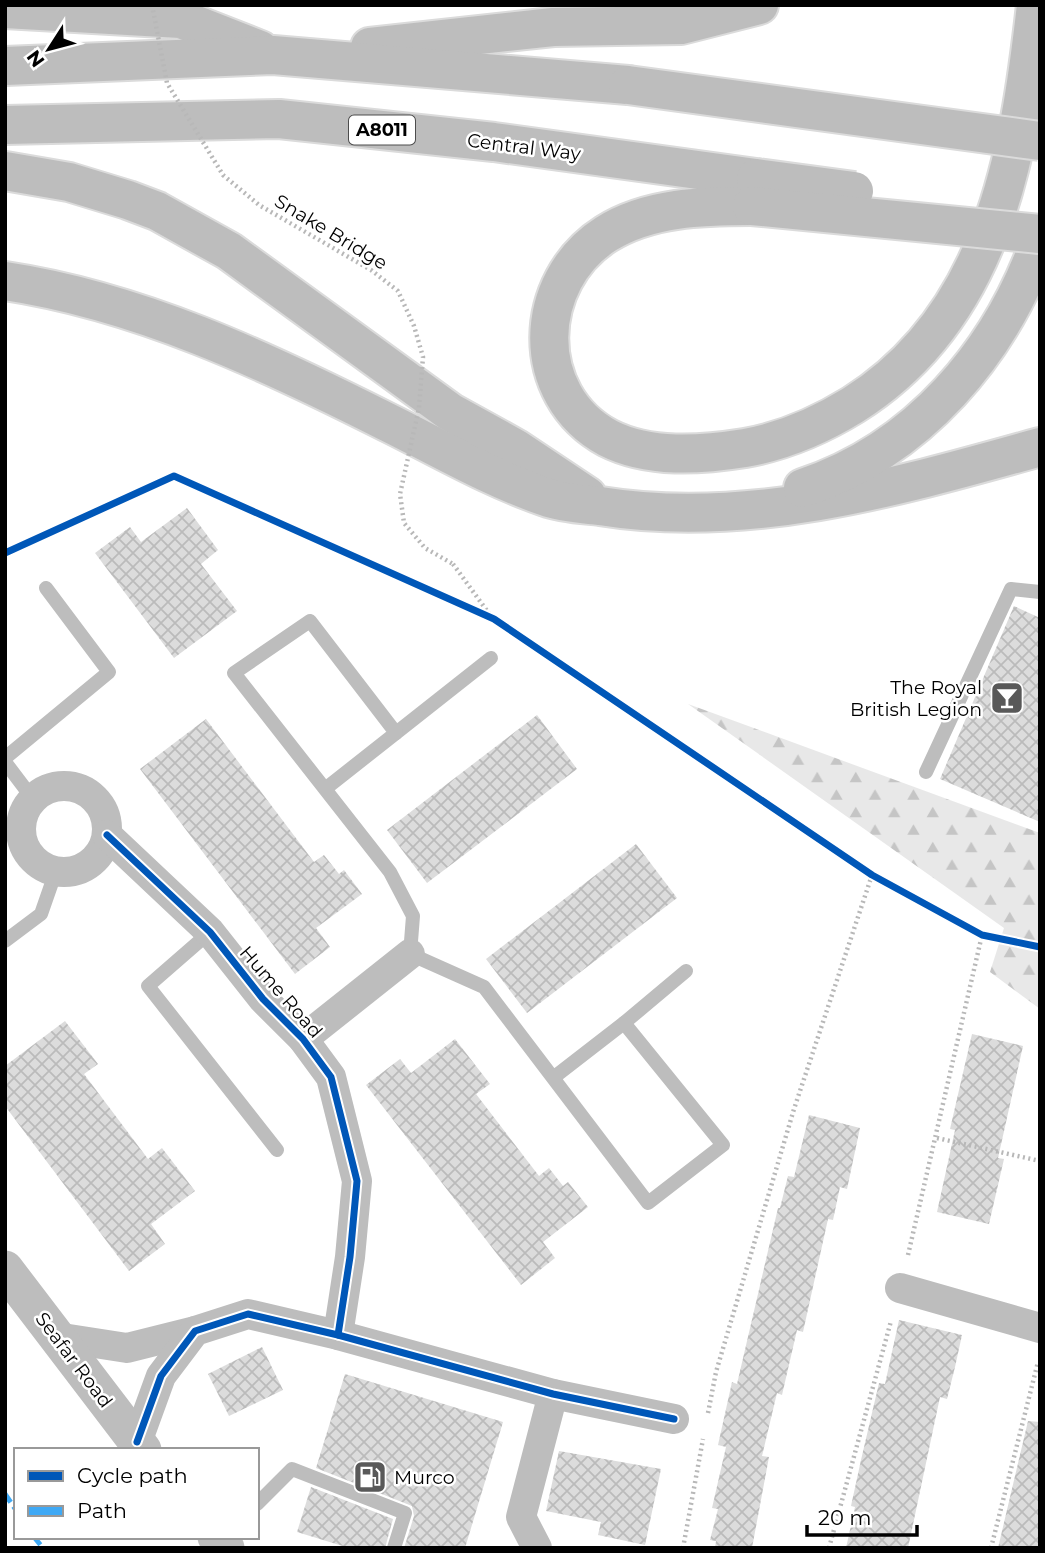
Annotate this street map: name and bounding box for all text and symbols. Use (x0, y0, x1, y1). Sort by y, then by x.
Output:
north arrow (14, 14, 84, 84)
text: N (22, 46, 49, 72)
road number: A8011 (349, 116, 415, 145)
street label: Central Way (466, 129, 583, 165)
street label: Snake Bridge (270, 189, 392, 275)
place label: The Royal British Legion (850, 676, 982, 721)
bar icon: The Royal British Legion (988, 679, 1026, 717)
street label: Hume Road (235, 941, 327, 1043)
street label: Seafar Road (31, 1308, 117, 1412)
legend (14, 1448, 259, 1539)
fuel station icon: Murco (351, 1458, 389, 1496)
text: Cycle path (77, 1463, 188, 1488)
place label: Murco (394, 1466, 455, 1489)
scale bar (807, 1494, 917, 1538)
text: Path (77, 1498, 127, 1523)
text: 20 m (818, 1505, 872, 1530)

